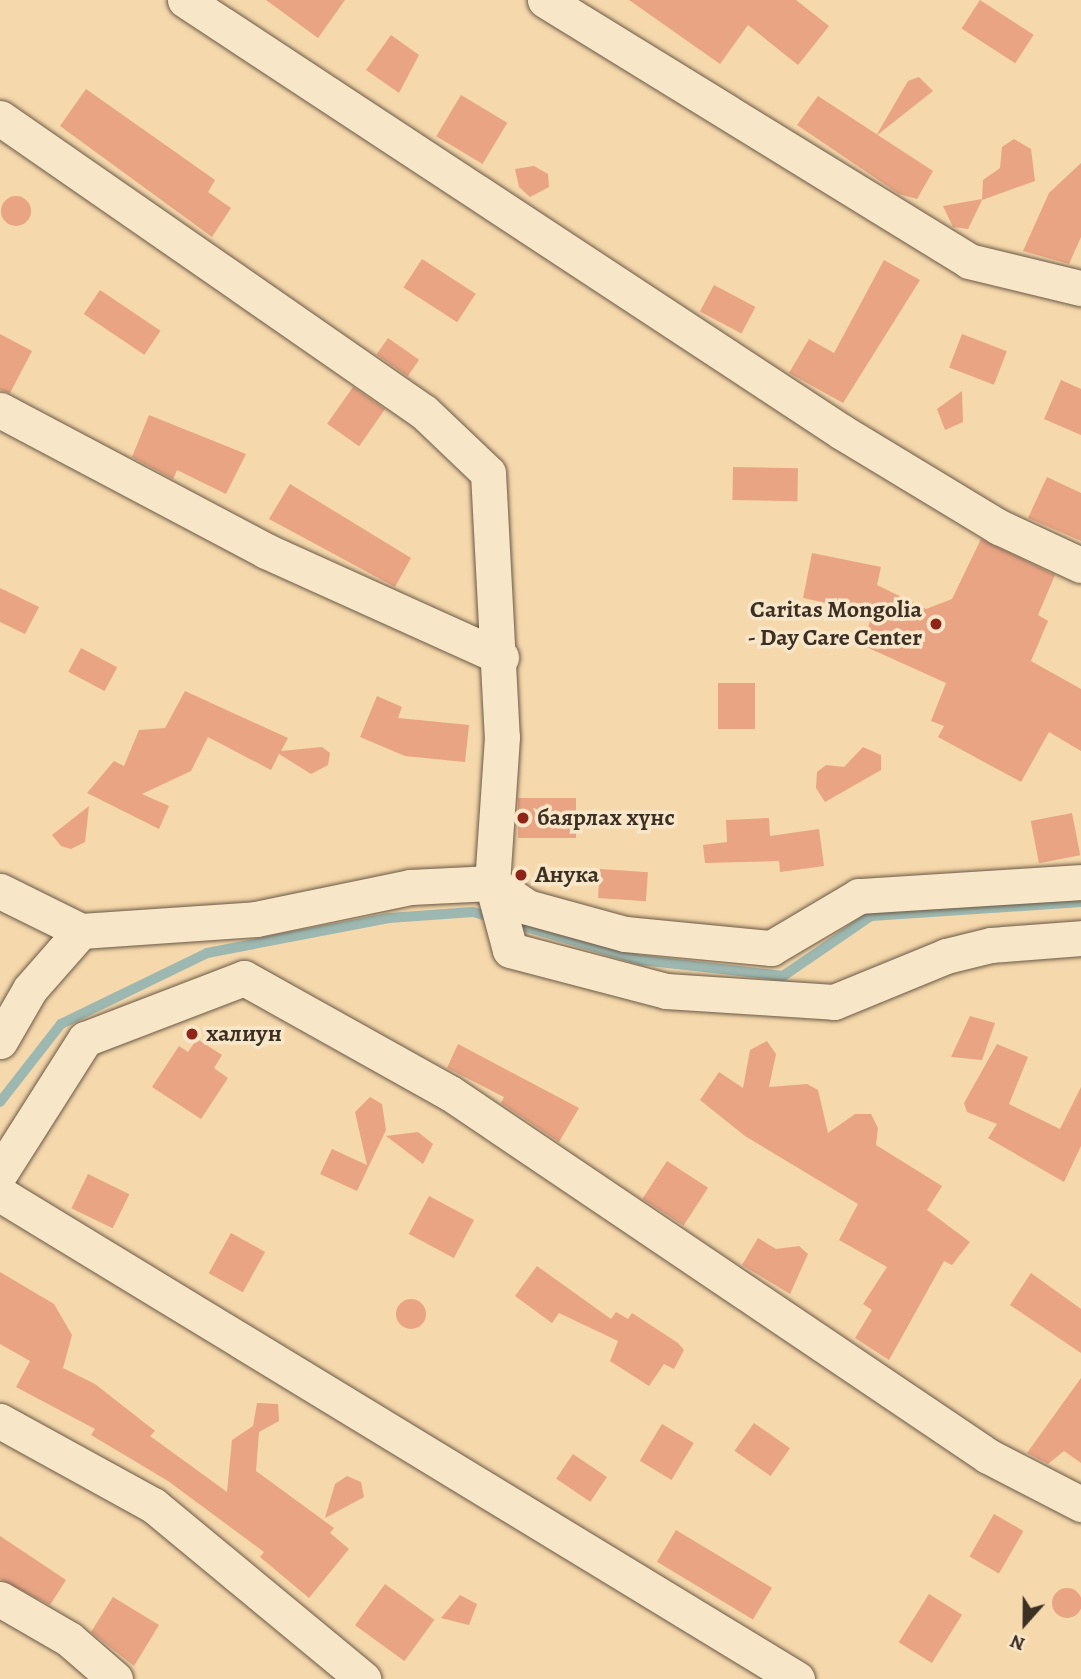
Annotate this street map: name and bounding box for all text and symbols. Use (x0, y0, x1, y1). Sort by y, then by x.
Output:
place label: Caritas Mongolia - Day Care Center (747, 596, 922, 652)
marker: Caritas Mongolia - Day Care Center (928, 616, 944, 632)
place label: баярлах хүнс (537, 804, 675, 832)
marker: баярлах хүнс (515, 810, 531, 826)
place label: Анука (535, 861, 599, 889)
marker: Анука (513, 867, 529, 883)
place label: халиун (206, 1020, 282, 1048)
marker: халиун (184, 1026, 200, 1042)
north arrow (990, 1588, 1060, 1658)
text: N (1006, 1628, 1029, 1657)

